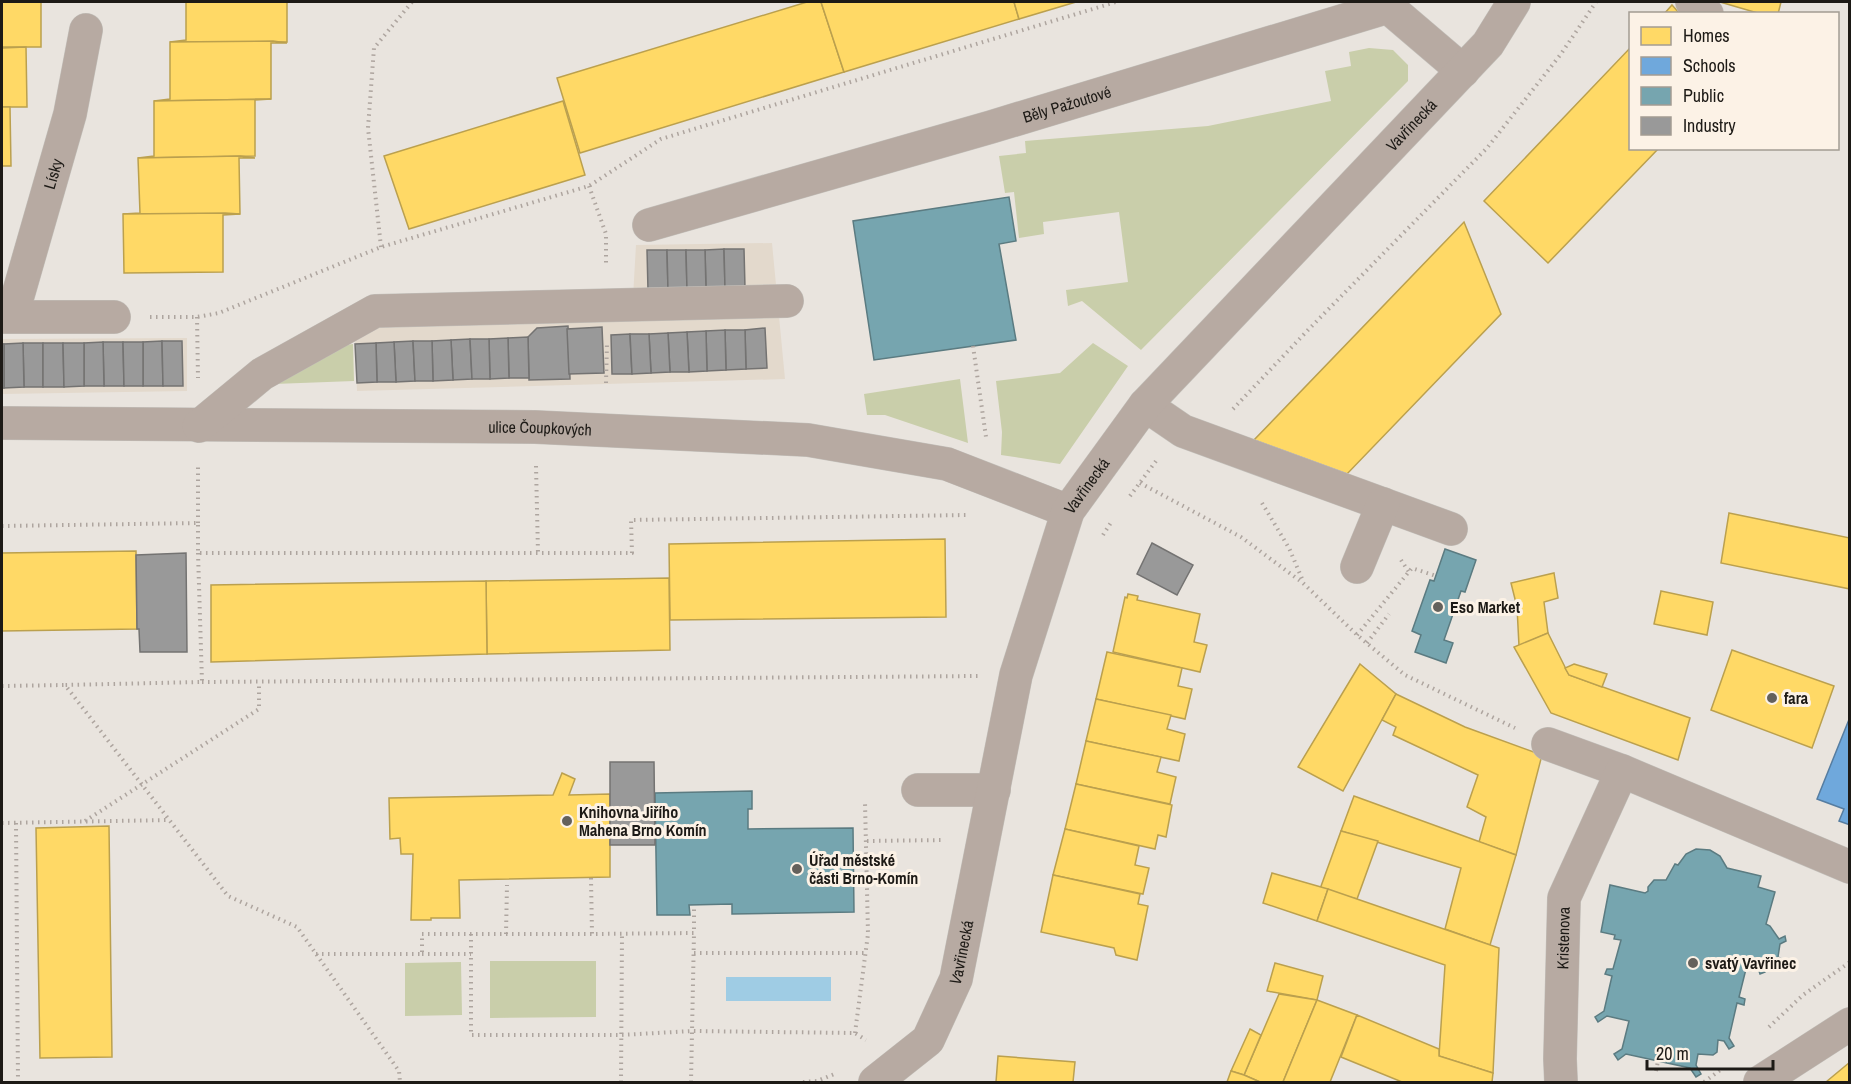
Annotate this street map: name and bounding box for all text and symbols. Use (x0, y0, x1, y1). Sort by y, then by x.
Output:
legend (1629, 12, 1839, 150)
text: Homes (1683, 23, 1730, 48)
text: Schools (1683, 53, 1736, 78)
street label: Běly Pažoutové (1020, 80, 1114, 128)
text: Public (1683, 83, 1724, 108)
street label: Vavřinecká (1381, 93, 1442, 156)
text: Industry (1683, 113, 1736, 138)
street label: Lísky (38, 156, 68, 192)
street label: ulice Čoupkových (488, 416, 592, 441)
street label: Vavřinecká (1059, 452, 1115, 518)
place label: Eso Market (1450, 596, 1521, 618)
marker: Eso Market (1431, 600, 1445, 614)
place label: fara (1784, 687, 1809, 709)
marker: fara (1765, 691, 1779, 705)
place label: Knihovna Jiřího Mahena Brno Komín (579, 801, 707, 841)
marker: Knihovna Jiřího Mahena Brno Komín (560, 814, 574, 828)
place label: Úřad městské části Brno-Komín (809, 849, 918, 889)
marker: Úřad městské části Brno-Komín (790, 862, 804, 876)
street label: Kristenova (1551, 906, 1575, 970)
street label: Vavřinecká (944, 918, 978, 988)
place label: svatý Vavřinec (1705, 952, 1796, 974)
marker: svatý Vavřinec (1686, 956, 1700, 970)
scale bar (1647, 1033, 1773, 1071)
text: 20 m (1656, 1041, 1689, 1066)

